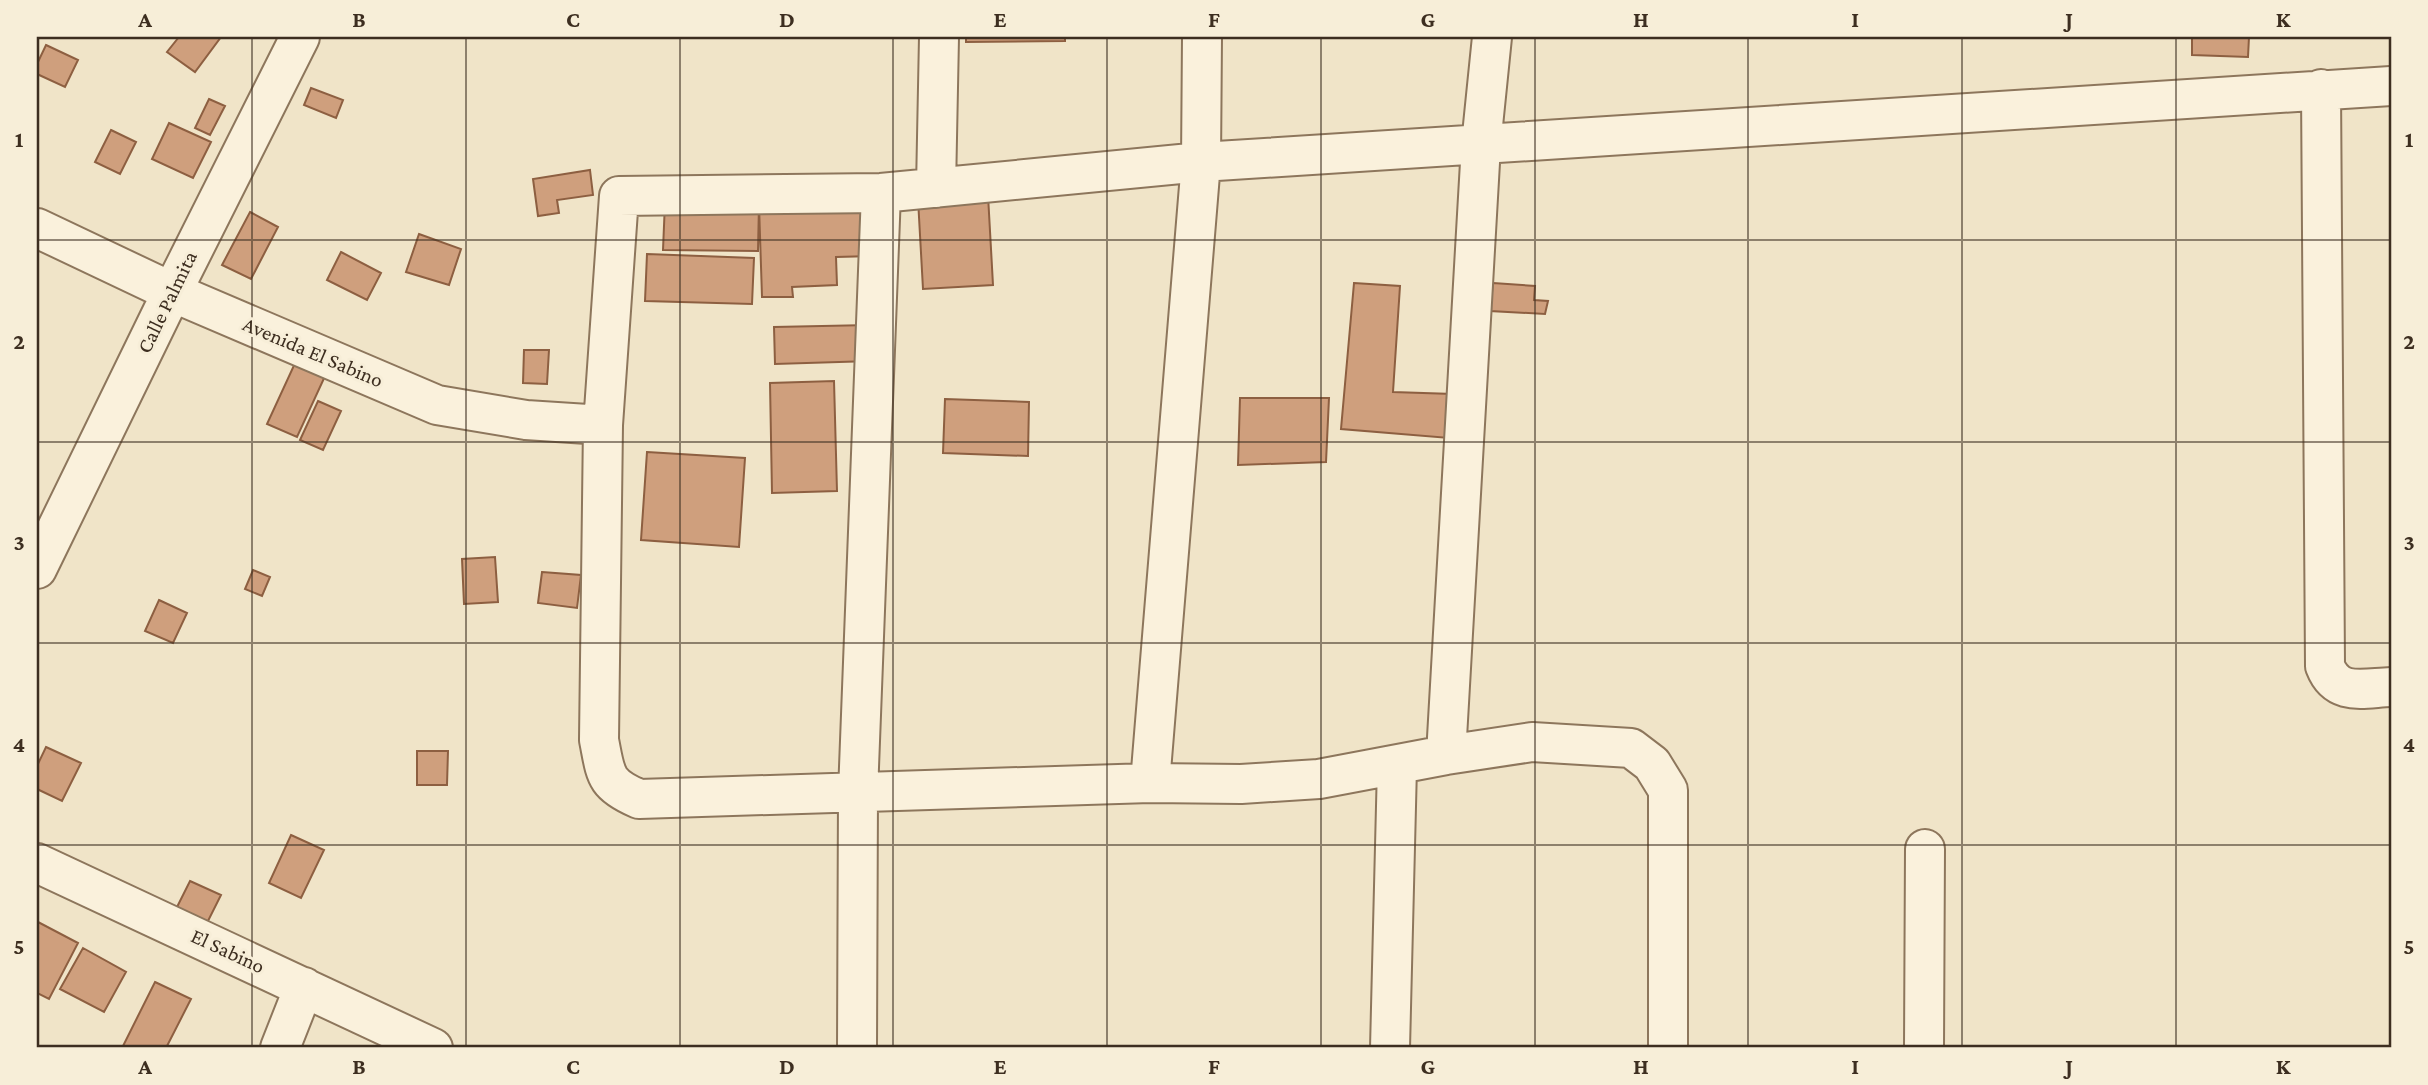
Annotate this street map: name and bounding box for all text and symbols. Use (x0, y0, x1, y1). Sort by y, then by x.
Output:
text: A (137, 6, 152, 32)
text: B (352, 6, 366, 32)
text: C (566, 6, 580, 32)
text: D (779, 6, 795, 32)
text: E (993, 6, 1007, 32)
text: F (1208, 6, 1220, 32)
text: G (1421, 6, 1436, 32)
text: H (1633, 6, 1649, 32)
text: I (1851, 6, 1859, 32)
text: J (2063, 6, 2073, 32)
text: K (2276, 6, 2291, 32)
text: 1 (15, 126, 24, 152)
text: 1 (2405, 126, 2414, 152)
street label: Calle Palmita (132, 247, 202, 357)
street label: Avenida El Sabino (239, 312, 387, 392)
text: 2 (13, 328, 25, 354)
text: 2 (2403, 328, 2415, 354)
text: 3 (13, 529, 25, 555)
text: 3 (2403, 529, 2415, 555)
text: 4 (13, 731, 25, 757)
text: 4 (2403, 731, 2415, 757)
street label: El Sabino (187, 924, 269, 978)
text: 5 (13, 933, 25, 959)
text: 5 (2403, 933, 2415, 959)
text: A (137, 1053, 152, 1079)
text: B (352, 1053, 366, 1079)
text: C (566, 1053, 580, 1079)
text: D (779, 1053, 795, 1079)
text: E (993, 1053, 1007, 1079)
text: F (1208, 1053, 1220, 1079)
text: G (1421, 1053, 1436, 1079)
text: H (1633, 1053, 1649, 1079)
text: I (1851, 1053, 1859, 1079)
text: J (2063, 1053, 2073, 1079)
text: K (2276, 1053, 2291, 1079)

